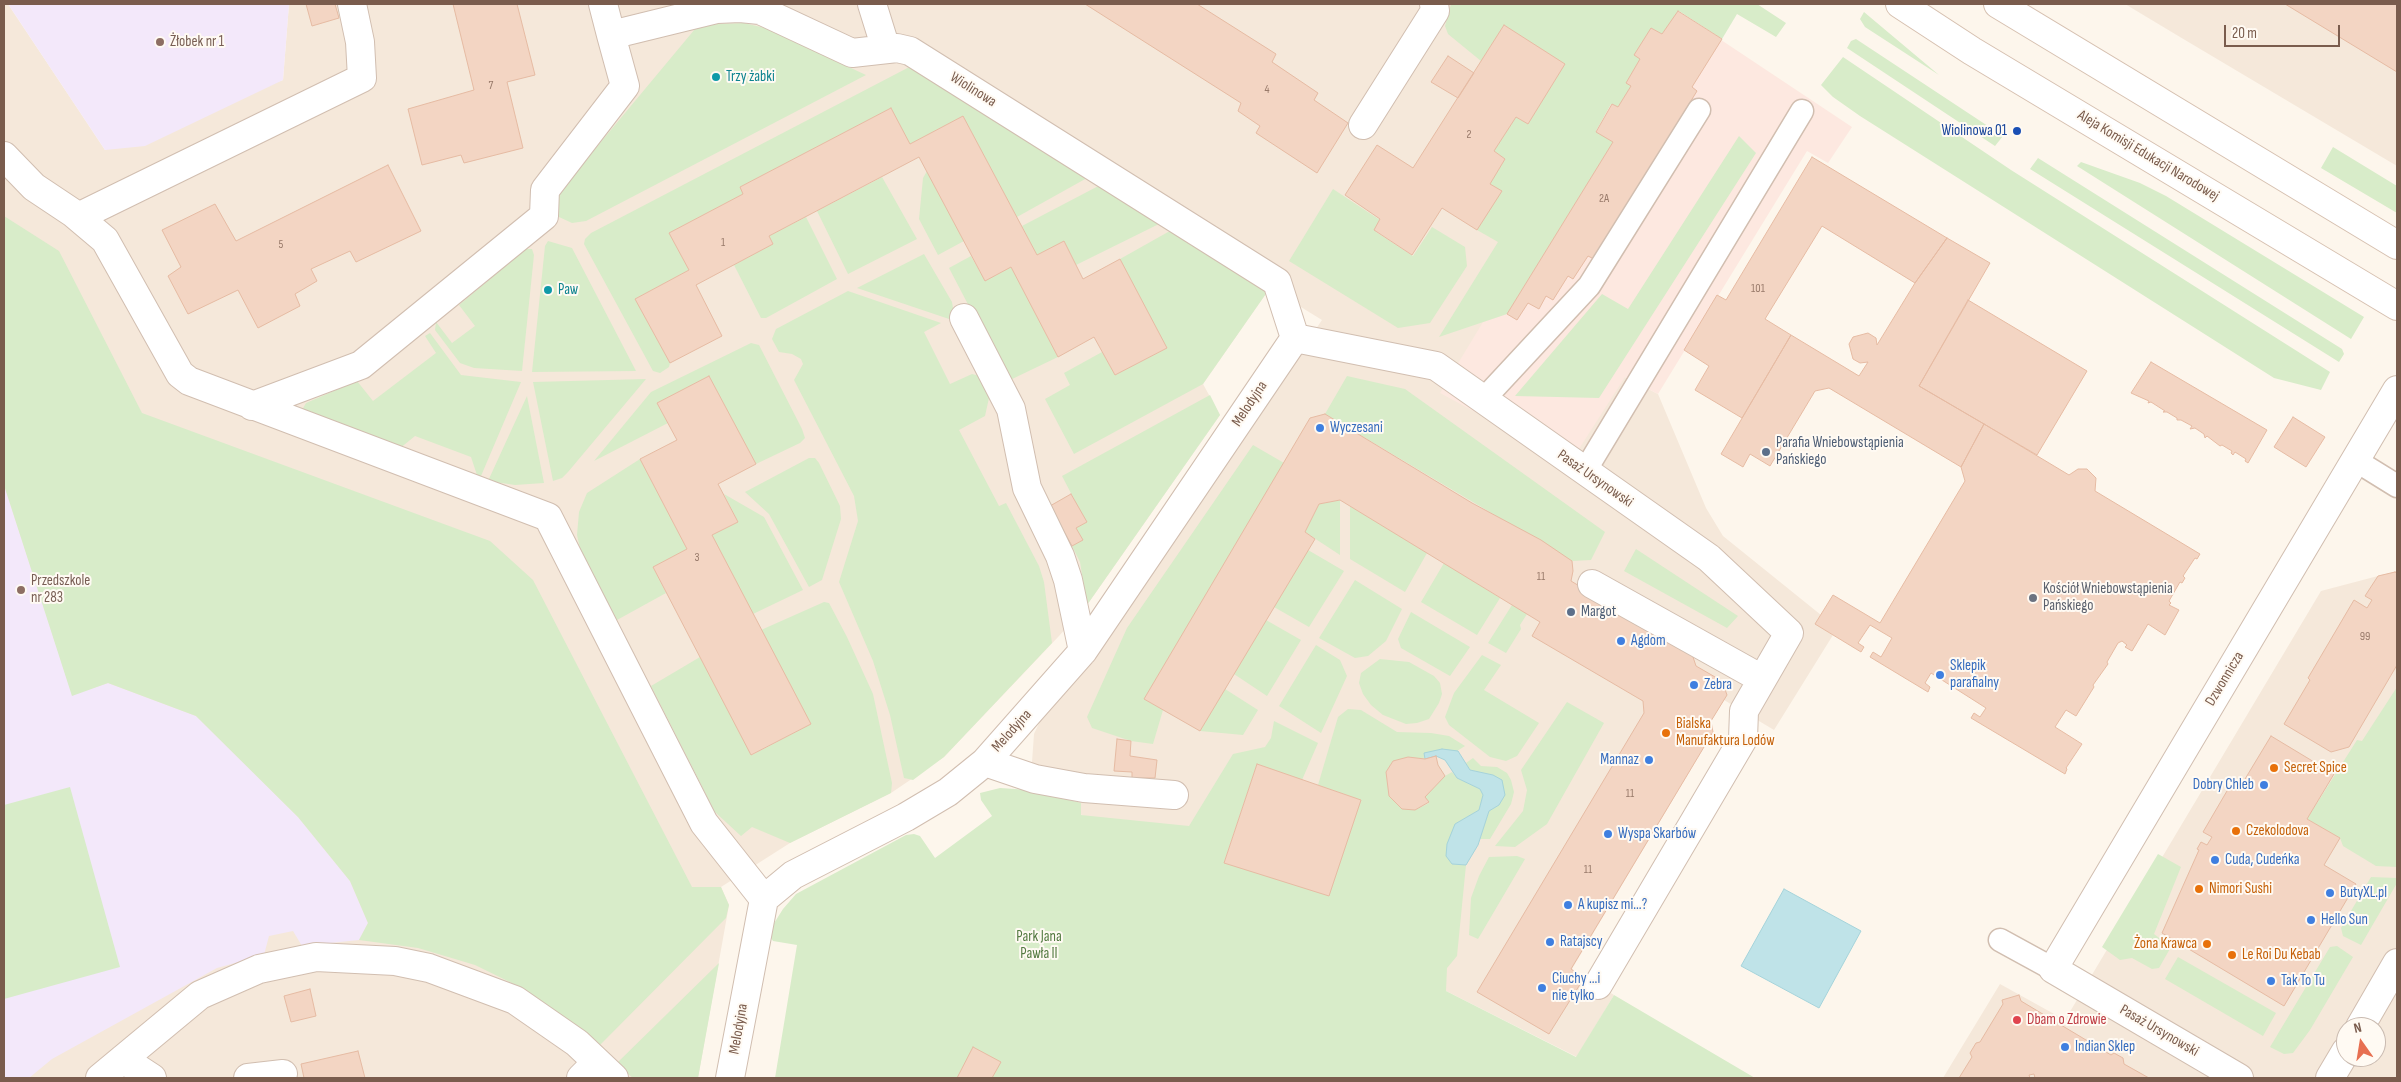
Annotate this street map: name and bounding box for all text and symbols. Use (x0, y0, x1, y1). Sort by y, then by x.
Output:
scale bar (2226, 15, 2342, 47)
text: 20 m (2232, 24, 2257, 43)
place label: Żłobek nr 1 (170, 33, 224, 51)
marker: Żłobek nr 1 (154, 36, 166, 48)
place label: Trzy żabki (726, 68, 775, 86)
street label: Wiolinowa (946, 69, 1000, 111)
marker: Trzy żabki (710, 71, 722, 83)
house number: 7 (489, 79, 493, 93)
house number: 4 (1264, 83, 1270, 97)
street label: Aleja Komisji Edukacji Narodowej (2074, 107, 2222, 205)
place label: Wiolinowa 01 (1941, 122, 2007, 140)
marker: Wiolinowa 01 (2011, 125, 2023, 137)
house number: 2 (1467, 128, 1471, 142)
house number: 2A (1599, 192, 1609, 206)
house number: 1 (721, 236, 725, 250)
house number: 5 (279, 238, 283, 252)
place label: Paw (558, 281, 578, 299)
house number: 101 (1751, 282, 1765, 296)
marker: Paw (542, 284, 554, 296)
street label: Melodyjna (1228, 378, 1272, 430)
place label: Wyczesani (1330, 419, 1383, 437)
marker: Wyczesani (1314, 422, 1326, 434)
place label: Parafia Wniebowstąpienia Pańskiego (1776, 434, 1904, 469)
street label: Pasaż Ursynowski (1554, 446, 1636, 512)
marker: Parafia Wniebowstąpienia Pańskiego (1760, 446, 1772, 458)
house number: 3 (694, 551, 700, 565)
house number: 11 (1537, 570, 1545, 584)
place label: Przedszkole nr 283 (31, 572, 90, 607)
place label: Kościół Wniebowstąpienia Pańskiego (2043, 580, 2173, 615)
marker: Przedszkole nr 283 (15, 584, 27, 596)
marker: Kościół Wniebowstąpienia Pańskiego (2027, 592, 2039, 604)
place label: Margot (1581, 603, 1616, 621)
marker: Margot (1565, 606, 1577, 618)
house number: 99 (2360, 630, 2370, 644)
place label: Agdom (1631, 632, 1666, 650)
marker: Agdom (1615, 635, 1627, 647)
street label: Dzwonnicza (2202, 649, 2248, 709)
place label: Sklepik parafialny (1950, 657, 1999, 692)
marker: Sklepik parafialny (1934, 669, 1946, 681)
place label: Zebra (1704, 676, 1732, 694)
marker: Zebra (1688, 679, 1700, 691)
street label: Melodyjna (988, 706, 1036, 756)
place label: Bialska Manufaktura Lodów (1676, 715, 1775, 750)
marker: Bialska Manufaktura Lodów (1660, 727, 1672, 739)
place label: Mannaz (1600, 751, 1639, 769)
marker: Mannaz (1643, 754, 1655, 766)
place label: Secret Spice (2284, 759, 2347, 777)
marker: Secret Spice (2268, 762, 2280, 774)
place label: Dobry Chleb (2193, 776, 2254, 794)
marker: Dobry Chleb (2258, 779, 2270, 791)
house number: 11 (1626, 787, 1634, 801)
place label: Czekolodova (2246, 822, 2309, 840)
place label: Wyspa Skarbów (1618, 825, 1696, 843)
marker: Czekolodova (2230, 825, 2242, 837)
marker: Wyspa Skarbów (1602, 828, 1614, 840)
place label: Cuda, Cudeńka (2225, 851, 2299, 869)
marker: Cuda, Cudeńka (2209, 854, 2221, 866)
house number: 11 (1584, 863, 1592, 877)
place label: Nimori Sushi (2209, 880, 2272, 898)
marker: Nimori Sushi (2193, 883, 2205, 895)
place label: ButyXL.pl (2340, 884, 2387, 902)
marker: ButyXL.pl (2324, 887, 2336, 899)
place label: A kupisz mi...? (1578, 896, 1647, 914)
marker: A kupisz mi...? (1562, 899, 1574, 911)
place label: Hello Sun (2321, 911, 2368, 929)
marker: Hello Sun (2305, 914, 2317, 926)
park label: Park Jana Pawła II (1016, 928, 1062, 963)
place label: Ratajscy (1560, 933, 1603, 951)
place label: Żona Krawca (2134, 935, 2197, 953)
marker: Ratajscy (1544, 936, 1556, 948)
marker: Żona Krawca (2201, 938, 2213, 950)
place label: Le Roi Du Kebab (2242, 946, 2321, 964)
marker: Le Roi Du Kebab (2226, 949, 2238, 961)
place label: Ciuchy ...i nie tylko (1552, 970, 1600, 1005)
place label: Tak To Tu (2281, 972, 2325, 990)
marker: Tak To Tu (2265, 975, 2277, 987)
marker: Ciuchy ...i nie tylko (1536, 982, 1548, 994)
street label: Pasaż Ursynowski (2116, 1001, 2202, 1061)
street label: Melodyjna (726, 1002, 752, 1056)
place label: Dbam o Zdrowie (2027, 1011, 2107, 1029)
marker: Dbam o Zdrowie (2011, 1014, 2023, 1026)
north arrow (2336, 1017, 2386, 1067)
text: N (2352, 1019, 2363, 1037)
place label: Indian Sklep (2075, 1038, 2135, 1056)
marker: Indian Sklep (2059, 1041, 2071, 1053)

